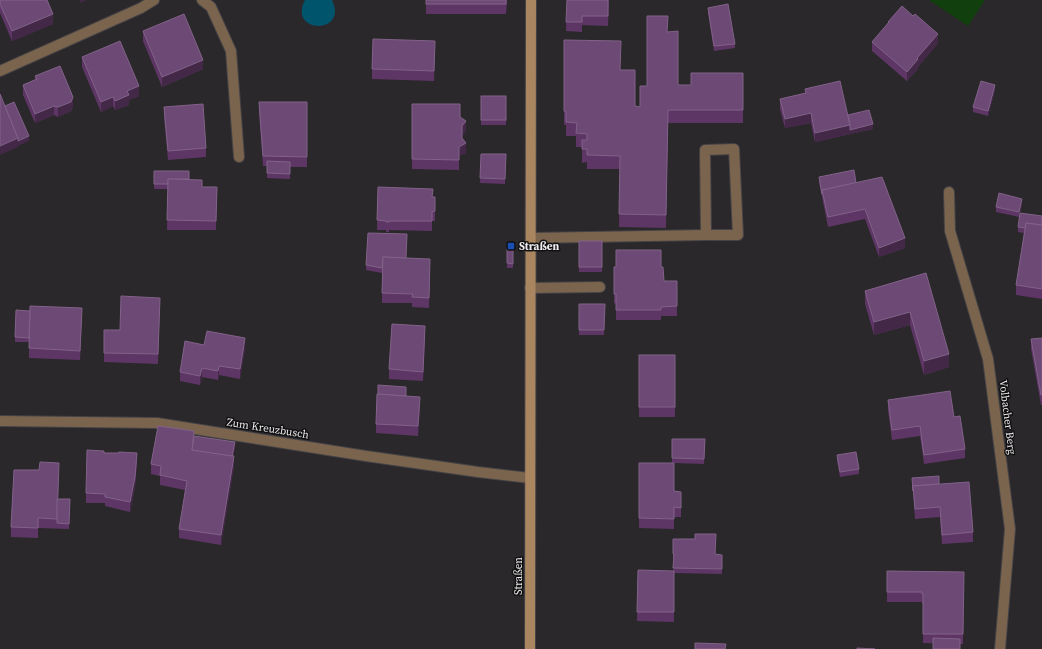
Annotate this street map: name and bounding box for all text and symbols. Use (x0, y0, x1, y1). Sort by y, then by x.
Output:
place label: Straßen (519, 239, 559, 254)
marker: Straßen (506, 241, 516, 251)
street label: Volbacher Berg (995, 379, 1020, 456)
street label: Zum Kreuzbusch (226, 415, 310, 442)
street label: Straßen (511, 557, 526, 595)

